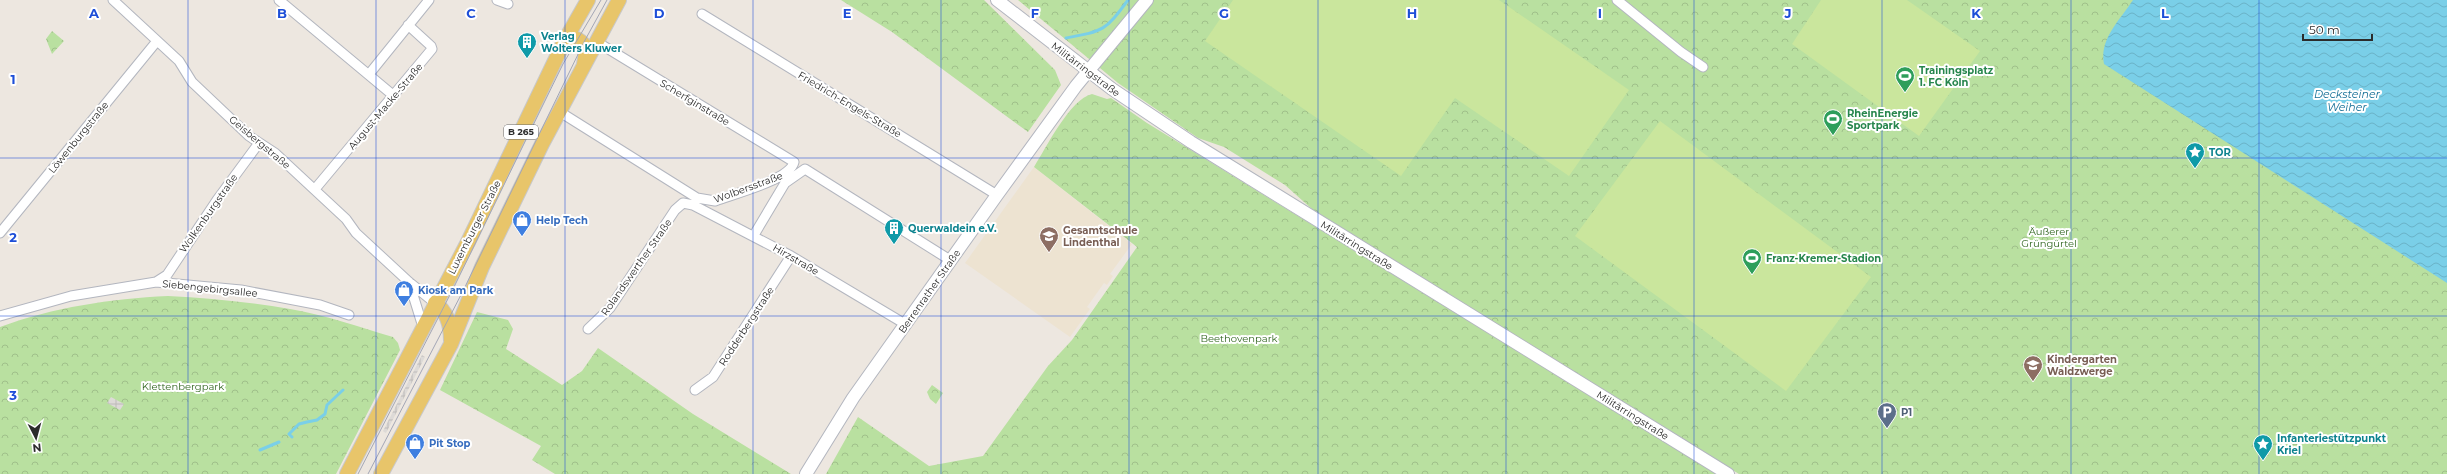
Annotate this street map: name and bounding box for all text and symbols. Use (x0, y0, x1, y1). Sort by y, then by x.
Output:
text: A (88, 5, 100, 21)
text: B (277, 5, 287, 21)
text: C (466, 5, 476, 21)
text: D (654, 5, 665, 21)
text: E (843, 5, 852, 21)
text: F (1031, 5, 1039, 21)
text: G (1219, 5, 1229, 21)
text: H (1407, 5, 1417, 21)
text: I (1598, 5, 1602, 21)
text: J (1783, 5, 1792, 21)
text: K (1971, 5, 1981, 21)
text: L (2161, 5, 2169, 21)
scale bar (2303, 16, 2372, 42)
text: 50 m (2309, 22, 2340, 37)
place label: Verlag Wolters Kluwer (540, 30, 622, 55)
building icon: Verlag Wolters Kluwer (516, 31, 538, 59)
street label: Militärringstraße (1049, 39, 1123, 99)
street label: August-Macke-Straße (345, 60, 425, 152)
place label: Trainingsplatz 1. FC Köln (1919, 64, 1994, 89)
sports icon: Trainingsplatz 1. FC Köln (1894, 65, 1916, 93)
street label: Friedrich-Engels-Straße (796, 68, 904, 140)
text: 1 (10, 71, 16, 87)
street label: Scherfginstraße (657, 76, 732, 128)
water label: Decksteiner Weiher (2314, 87, 2381, 114)
street label: Löwenburgstraße (45, 99, 111, 176)
place label: RheinEnergie Sportpark (1847, 107, 1918, 132)
sports icon: RheinEnergie Sportpark (1822, 108, 1844, 136)
street label: Geisbergstraße (226, 113, 293, 172)
road number: B 265 (504, 125, 538, 139)
place icon: TOR (2184, 141, 2206, 169)
place label: TOR (2209, 146, 2232, 159)
street label: Wolbersstraße (712, 169, 784, 206)
street label: Wolkenburgstraße (176, 171, 241, 255)
street label: Luxemburger Straße (445, 178, 504, 276)
shop icon: Help Tech (511, 209, 533, 237)
place label: Help Tech (536, 214, 588, 227)
street label: Rolandswerther Straße (598, 216, 675, 318)
building icon: Querwaldein e.V. (883, 217, 905, 245)
street label: Militärringstraße (1318, 218, 1395, 273)
place label: Querwaldein e.V. (908, 222, 997, 235)
place label: Gesamtschule Lindenthal (1063, 224, 1138, 249)
school or university icon: Gesamtschule Lindenthal (1038, 225, 1060, 253)
park label: Äußerer Grüngürtel (2021, 225, 2077, 250)
text: 2 (9, 229, 17, 245)
street label: Hirzstraße (770, 241, 821, 278)
street label: Berrenrather Straße (896, 247, 963, 336)
sports icon: Franz-Kremer-Stadion (1741, 247, 1763, 275)
place label: Franz-Kremer-Stadion (1766, 252, 1881, 265)
street label: Siebengebirgsallee (162, 277, 258, 300)
shop icon: Kiosk am Park (393, 279, 415, 307)
place label: Kiosk am Park (418, 284, 494, 297)
street label: Rodderbergstraße (716, 284, 777, 368)
park label: Beethovenpark (1200, 332, 1278, 345)
place label: Kindergarten Waldzwerge (2047, 353, 2117, 378)
school or university icon: Kindergarten Waldzwerge (2022, 354, 2044, 382)
park label: Klettenbergpark (142, 380, 224, 393)
text: 3 (8, 387, 17, 403)
street label: Militärringstraße (1594, 388, 1671, 443)
parking icon: P1 (1876, 401, 1898, 429)
place label: P1 (1901, 406, 1912, 419)
north arrow (16, 418, 56, 458)
shop icon: Pit Stop (404, 432, 426, 460)
place label: Infanteriestützpunkt Kriel (2277, 432, 2387, 457)
place icon: Infanteriestützpunkt Kriel (2252, 433, 2274, 461)
place label: Pit Stop (429, 437, 471, 450)
text: N (32, 441, 42, 455)

